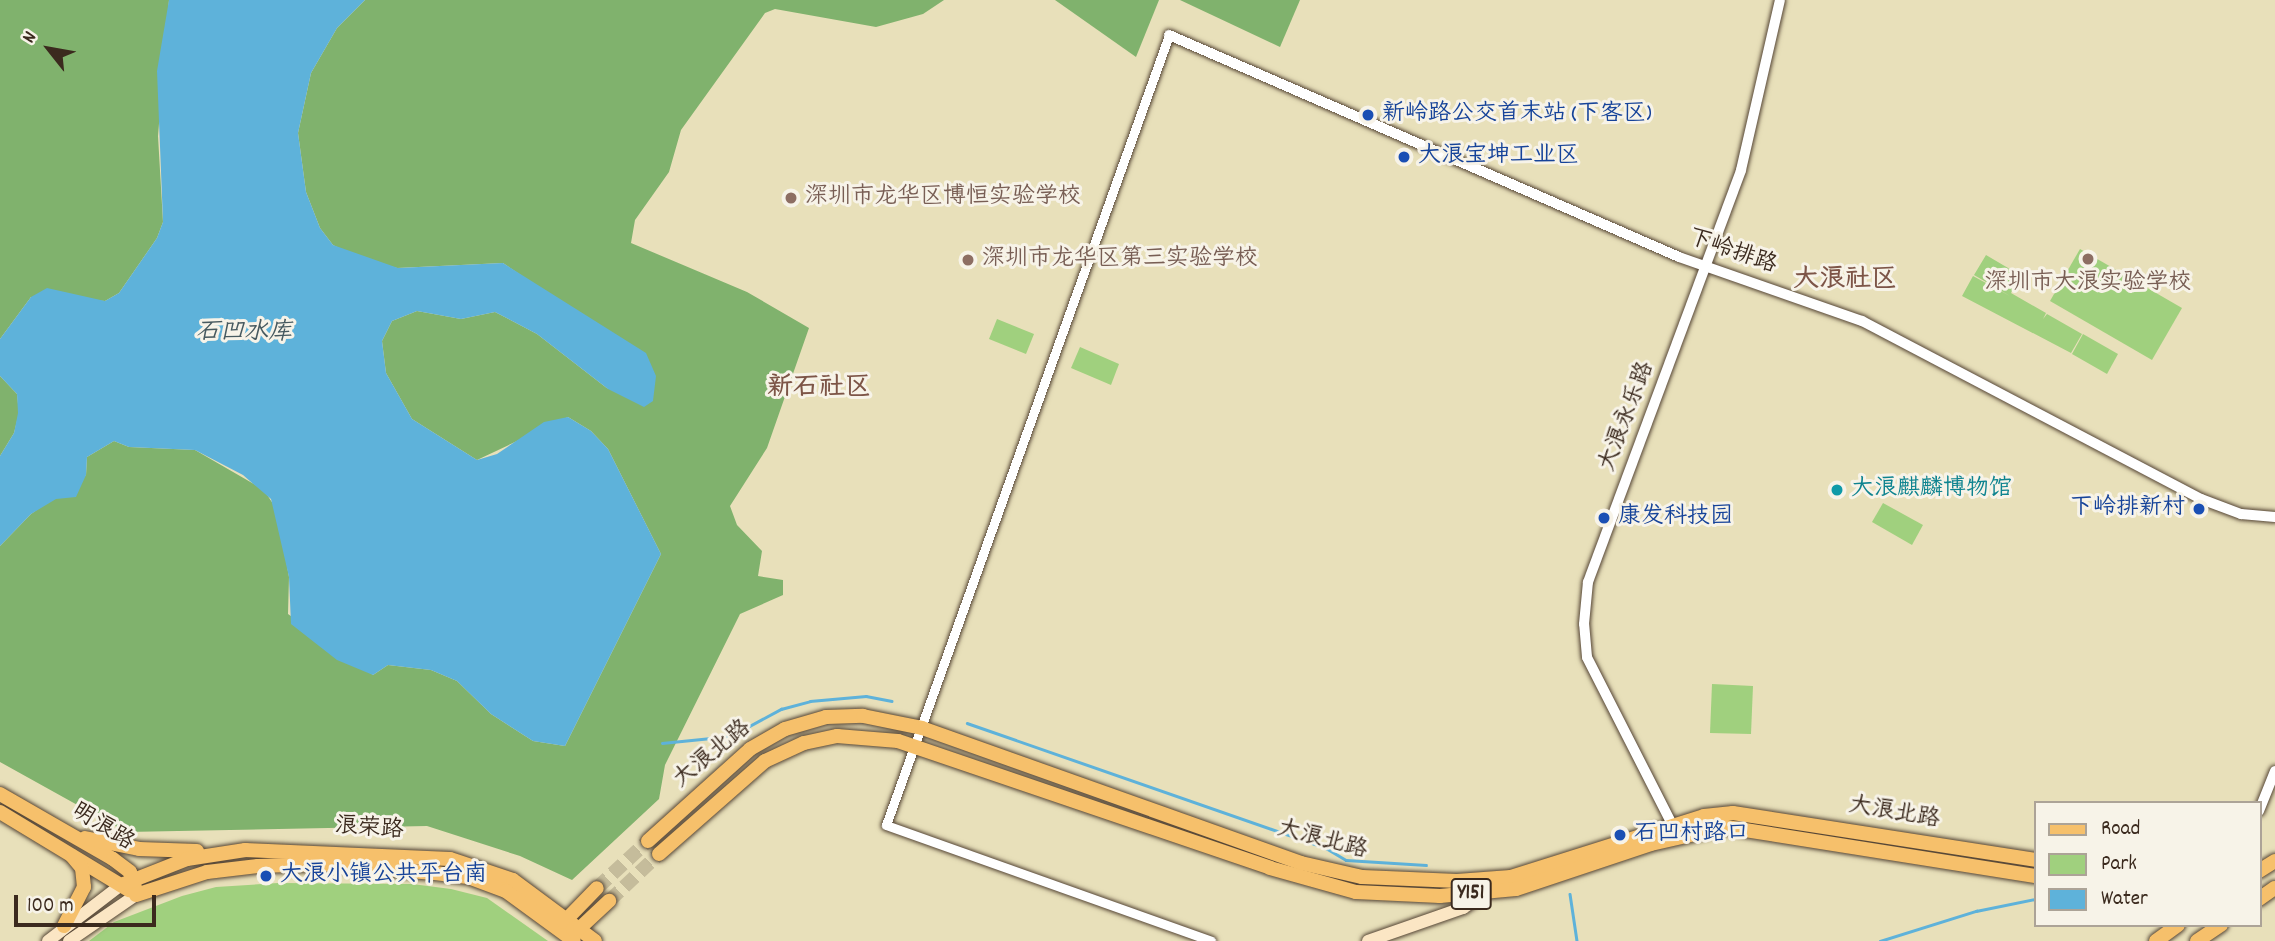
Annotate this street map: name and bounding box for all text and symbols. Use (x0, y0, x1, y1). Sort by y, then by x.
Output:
north arrow (14, 14, 84, 84)
text: N (17, 27, 45, 49)
place label: 新岭路公交首末站 (下客区) (1382, 101, 1652, 129)
marker: 新岭路公交首末站 (下客区) (1360, 107, 1376, 123)
place label: 大浪宝坤工业区 (1418, 143, 1579, 171)
marker: 大浪宝坤工业区 (1396, 149, 1412, 165)
place label: 深圳市龙华区博恒实验学校 (805, 184, 1081, 212)
marker: 深圳市龙华区博恒实验学校 (783, 190, 799, 206)
street label: 下岭排路 (1684, 225, 1780, 281)
place label: 深圳市龙华区第三实验学校 (982, 246, 1258, 274)
marker: 深圳市大浪实验学校 (2080, 251, 2096, 267)
marker: 深圳市龙华区第三实验学校 (960, 252, 976, 268)
district label: 大浪社区 (1793, 265, 1897, 297)
place label: 深圳市大浪实验学校 (1985, 270, 2191, 298)
water label: 石凹水库 (196, 320, 292, 348)
street label: 大浪永乐路 (1595, 358, 1661, 476)
district label: 新石社区 (767, 373, 871, 405)
place label: 大浪麒麟博物馆 (1851, 476, 2012, 504)
marker: 大浪麒麟博物馆 (1829, 482, 1845, 498)
place label: 下岭排新村 (2070, 495, 2185, 523)
marker: 下岭排新村 (2191, 501, 2207, 517)
place label: 康发科技园 (1618, 504, 1733, 532)
marker: 康发科技园 (1596, 510, 1612, 526)
street label: 大浪北路 (669, 715, 757, 795)
street label: 大浪北路 (1846, 792, 1942, 836)
street label: 明浪路 (65, 798, 139, 858)
legend (2034, 801, 2261, 927)
street label: 浪荣路 (334, 814, 404, 846)
text: Road (2101, 815, 2140, 845)
street label: 大浪北路 (1274, 816, 1370, 866)
place label: 石凹村路口 (1634, 821, 1749, 849)
marker: 石凹村路口 (1612, 827, 1628, 843)
text: Park (2101, 850, 2137, 880)
place label: 大浪小镇公共平台南 (280, 862, 487, 890)
marker: 大浪小镇公共平台南 (258, 868, 274, 884)
road number: Y151 (1450, 876, 1492, 912)
scale bar (18, 881, 159, 925)
text: Water (2101, 885, 2148, 915)
text: 100 m (27, 892, 74, 922)

